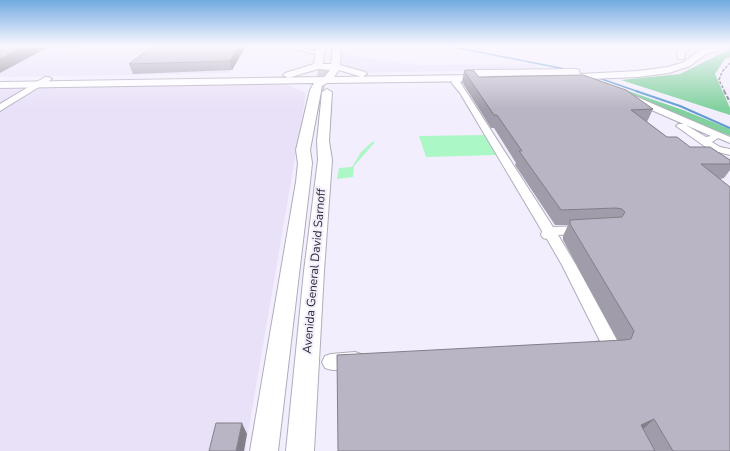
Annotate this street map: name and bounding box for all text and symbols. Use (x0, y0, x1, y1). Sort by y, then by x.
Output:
street label: Avenida General David Sarnoff (299, 187, 329, 354)

